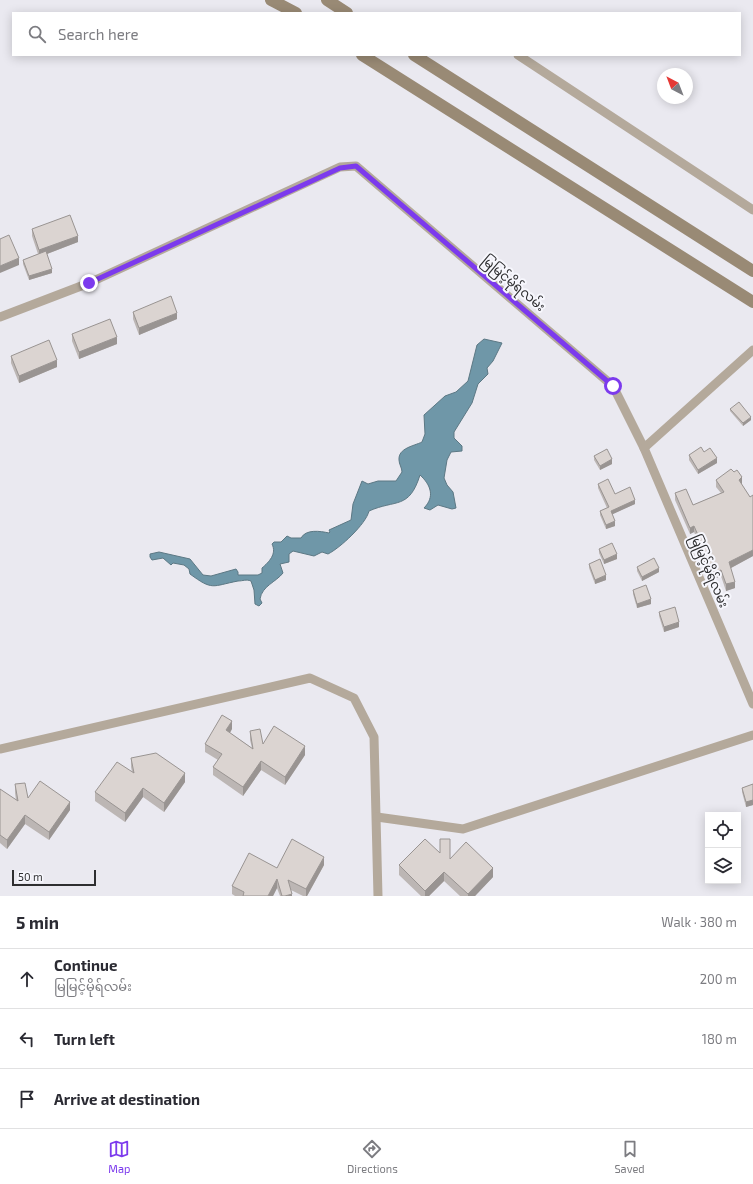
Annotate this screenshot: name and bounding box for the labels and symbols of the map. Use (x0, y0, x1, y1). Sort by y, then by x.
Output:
north arrow (657, 68, 693, 104)
street label: မြမြင့်မိုရ်လမ်း (477, 252, 549, 316)
route end (80, 274, 98, 292)
route start (604, 377, 622, 395)
street label: မြမြင့်မိုရ်လမ်း (685, 532, 733, 611)
scale bar (12, 868, 96, 887)

